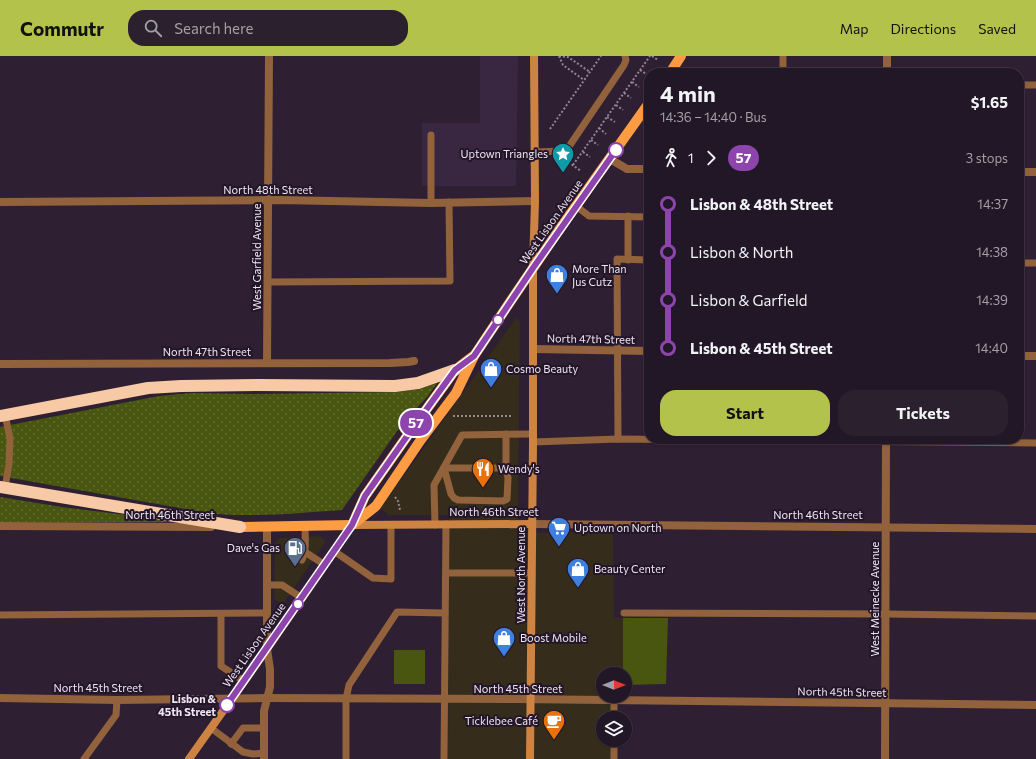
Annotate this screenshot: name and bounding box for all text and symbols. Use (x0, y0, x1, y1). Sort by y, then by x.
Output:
search box (128, 10, 408, 46)
text: Commutr (20, 17, 104, 40)
icon: search (142, 17, 164, 39)
text: Search here (174, 19, 254, 37)
text: Map (840, 20, 869, 37)
text: Directions (891, 20, 956, 37)
text: Saved (978, 20, 1016, 37)
text: 4 min (660, 80, 716, 107)
text: $1.65 (971, 93, 1008, 111)
text: 14:36 – 14:40 · Bus (660, 109, 767, 125)
place icon: Uptown Triangles (550, 141, 576, 174)
unlabelled marker (608, 142, 624, 158)
place label: Uptown Triangles (461, 147, 548, 160)
icon: walk (660, 147, 682, 169)
icon: forward (700, 147, 722, 169)
text: 57 (736, 149, 751, 166)
text: 1 (688, 150, 694, 166)
text: 3 stops (966, 150, 1008, 166)
street label: West Lisbon Avenue (517, 177, 585, 266)
street label: North 48th Street (223, 183, 313, 196)
text: Lisbon & 48th Street (690, 195, 833, 213)
text: 14:37 (977, 196, 1008, 212)
street label: West Garfield Avenue (250, 203, 263, 310)
text: Lisbon & North (690, 243, 793, 261)
text: 14:38 (976, 244, 1008, 260)
shop icon: More Than Jus Cutz (544, 262, 570, 295)
place label: More Than Jus Cutz (572, 262, 627, 289)
text: Lisbon & Garfield (690, 291, 807, 309)
text: 14:39 (976, 292, 1008, 308)
unlabelled marker (492, 314, 504, 326)
street label: North 47th Street (547, 331, 636, 346)
text: Lisbon & 45th Street (690, 339, 833, 357)
text: 14:40 (975, 340, 1008, 356)
street label: North 47th Street (163, 345, 252, 358)
shop icon: Cosmo Beauty (478, 356, 504, 389)
place label: Cosmo Beauty (506, 362, 579, 375)
button: Start (660, 390, 830, 436)
button: Tickets (838, 390, 1008, 436)
line badge: 57 (398, 410, 434, 436)
text: 57 (408, 414, 424, 431)
restaurant icon: Wendy's (470, 456, 496, 489)
place label: Wendy's (498, 462, 540, 475)
street label: North 46th Street (449, 505, 539, 518)
street label: North 46th Street (125, 508, 215, 521)
street label: North 46th Street (773, 508, 863, 521)
supermarket icon: Uptown on North (546, 515, 572, 548)
place label: Uptown on North (574, 521, 662, 534)
street label: West North Avenue (514, 526, 527, 623)
fuel station icon: Dave's Gas (282, 535, 308, 568)
place label: Dave's Gas (227, 541, 280, 554)
street label: West Meinecke Avenue (868, 541, 881, 656)
shop icon: Beauty Center (565, 556, 591, 589)
place label: Beauty Center (594, 562, 666, 575)
unlabelled marker (292, 598, 304, 610)
street label: West Lisbon Avenue (220, 600, 288, 689)
shop icon: Boost Mobile (491, 625, 517, 658)
place label: Boost Mobile (520, 631, 587, 644)
north arrow (596, 667, 632, 703)
map controls (596, 667, 632, 747)
street label: North 45th Street (53, 681, 143, 694)
street label: North 45th Street (473, 682, 563, 695)
street label: North 45th Street (797, 684, 887, 699)
place label: Lisbon & 45th Street (158, 692, 217, 718)
marker: Lisbon & 45th Street (219, 697, 235, 713)
cafe icon: Ticklebee Café (541, 708, 567, 741)
button: layers (596, 711, 632, 747)
place label: Ticklebee Café (465, 714, 538, 727)

